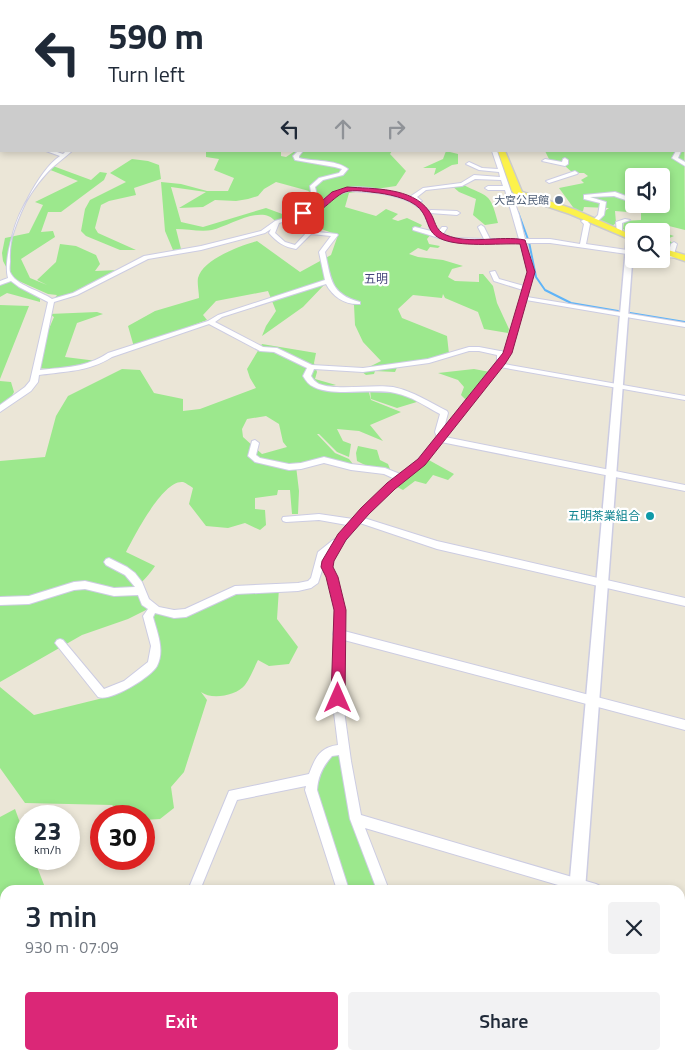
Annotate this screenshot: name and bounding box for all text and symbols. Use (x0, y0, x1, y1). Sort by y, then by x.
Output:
text: 590 m (108, 9, 204, 63)
icon: left (25, 20, 90, 85)
text: Turn left (108, 57, 185, 91)
icon: left (276, 115, 304, 143)
icon: ahead (329, 115, 357, 143)
icon: right (382, 115, 410, 143)
map controls (625, 168, 670, 268)
button: sound (625, 168, 670, 213)
pin (282, 192, 324, 234)
place label: 大宮公民館 (494, 192, 549, 208)
marker: 大宮公民館 (553, 194, 565, 206)
icon: arrive (289, 199, 317, 227)
button: search (625, 223, 670, 268)
district label: 五明 (364, 269, 388, 288)
place label: 五明茶業組合 (568, 506, 640, 525)
marker: 五明茶業組合 (644, 510, 656, 522)
position arrow (311, 671, 363, 723)
speed limit sign: 30 (90, 805, 155, 870)
text: 23 (33, 812, 62, 850)
text: km/h (34, 840, 61, 859)
text: 3 min (25, 893, 97, 939)
button: close (608, 902, 660, 954)
text: 930 m · 07:09 (25, 935, 119, 959)
button: Exit (25, 992, 338, 1050)
button: Share (348, 992, 660, 1050)

